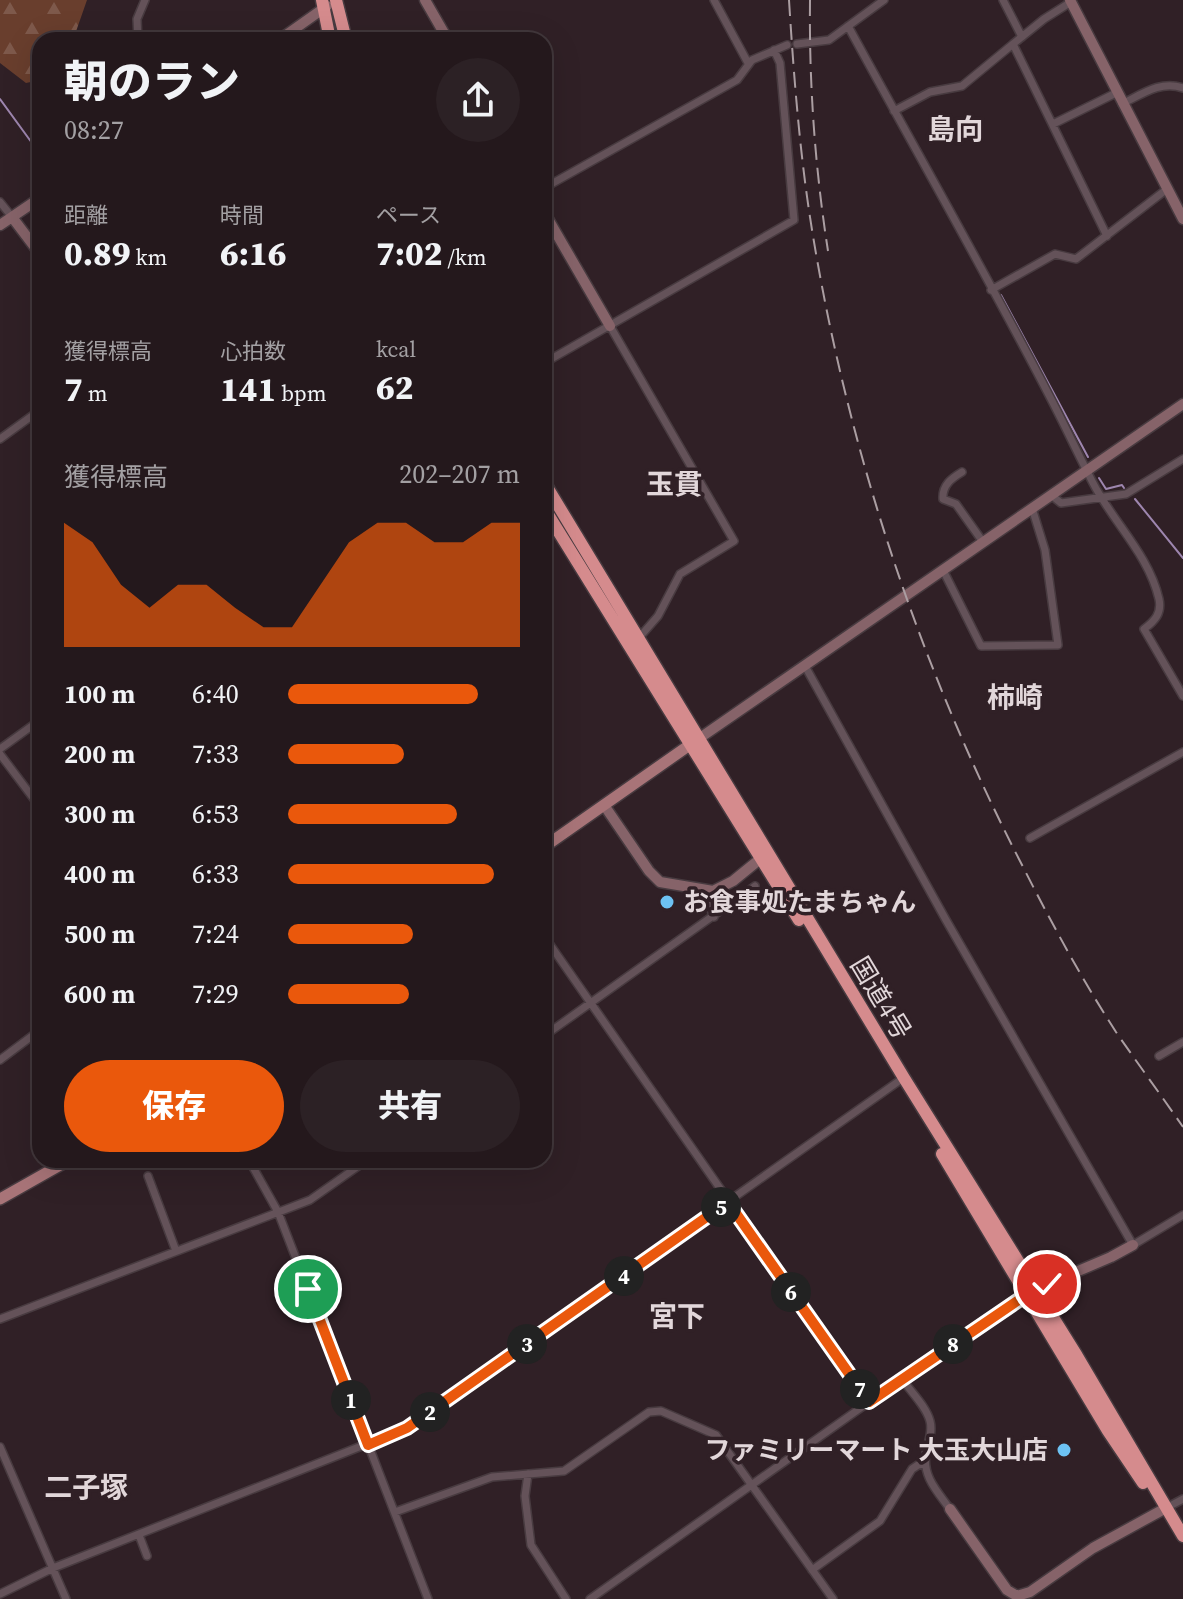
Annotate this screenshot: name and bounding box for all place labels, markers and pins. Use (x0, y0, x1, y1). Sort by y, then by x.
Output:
place label: お食事処たまちゃん (683, 884, 916, 920)
marker: お食事処たまちゃん (658, 893, 676, 911)
pin: 5 (701, 1187, 741, 1227)
pin (1013, 1250, 1081, 1318)
pin (274, 1255, 342, 1323)
pin: 4 (604, 1256, 644, 1296)
pin: 6 (771, 1272, 811, 1312)
pin: 3 (507, 1324, 547, 1364)
pin: 8 (933, 1324, 973, 1364)
pin: 7 (840, 1369, 880, 1409)
pin: 1 (331, 1380, 371, 1420)
pin: 2 (410, 1392, 450, 1432)
place label: ファミリーマート 大玉大山店 (704, 1432, 1048, 1468)
marker: ファミリーマート 大玉大山店 (1055, 1441, 1073, 1459)

